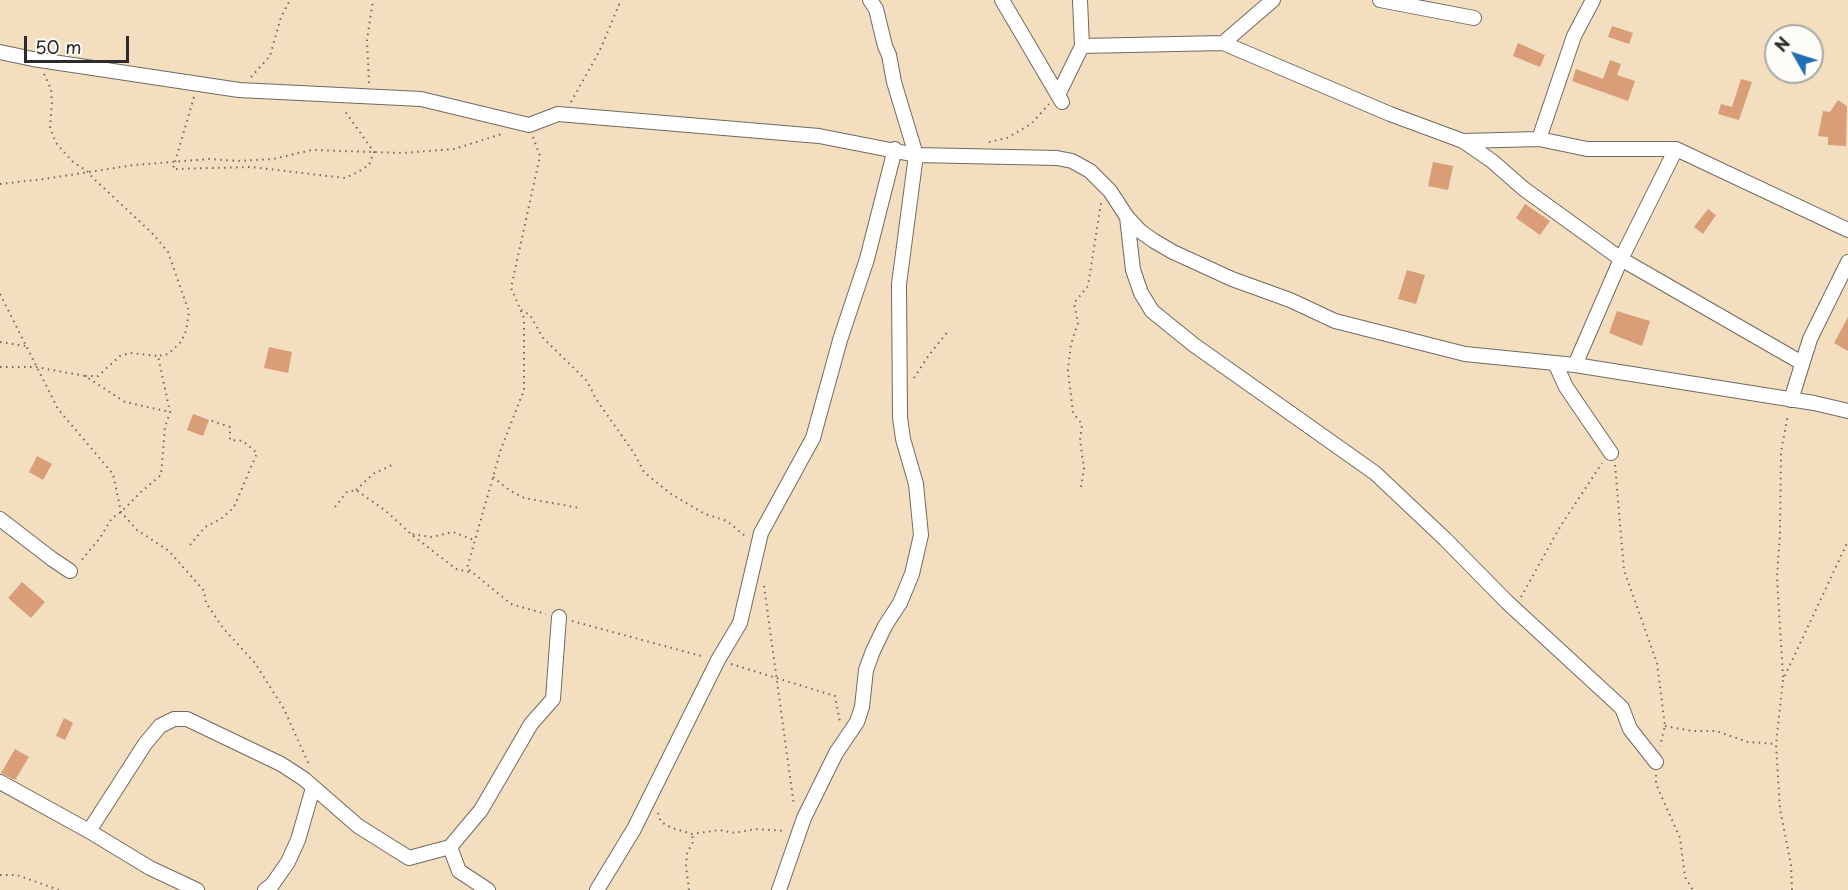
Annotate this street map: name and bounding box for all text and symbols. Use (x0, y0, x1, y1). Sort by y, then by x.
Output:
scale bar (27, 24, 132, 62)
north arrow (1764, 24, 1824, 84)
text: N (1768, 31, 1795, 56)
text: 50 m (35, 33, 82, 60)

